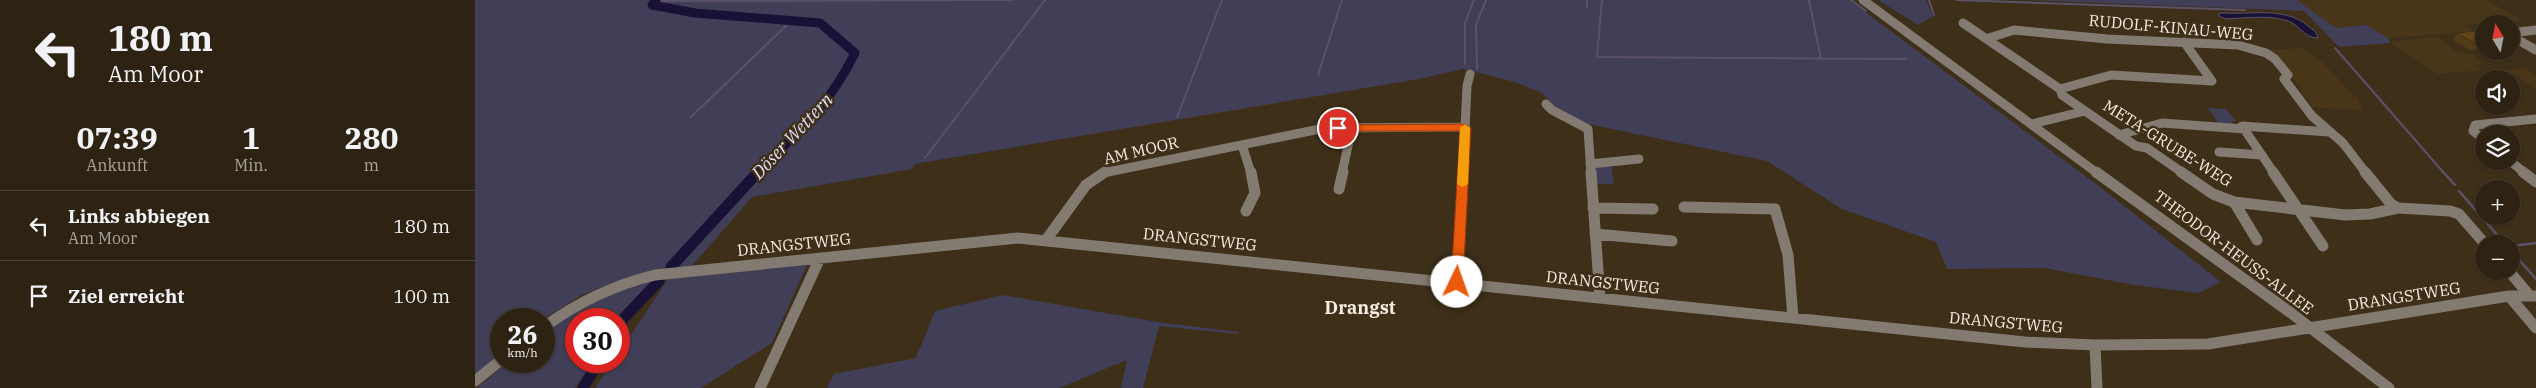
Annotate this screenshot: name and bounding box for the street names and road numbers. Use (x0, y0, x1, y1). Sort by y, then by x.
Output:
street label: RUDOLF-KINAU-WEG (2088, 10, 2254, 44)
street label: META-GRUBE-WEG (2100, 95, 2236, 191)
street label: AM MOOR (1102, 132, 1181, 168)
street label: THEODOR-HEUSS-ALLEE (2150, 186, 2318, 318)
street label: DRANGSTWEG (1142, 223, 1258, 255)
street label: DRANGSTWEG (736, 228, 852, 260)
street label: DRANGSTWEG (1545, 266, 1661, 298)
street label: DRANGSTWEG (2346, 277, 2462, 315)
street label: DRANGSTWEG (1948, 307, 2064, 337)

